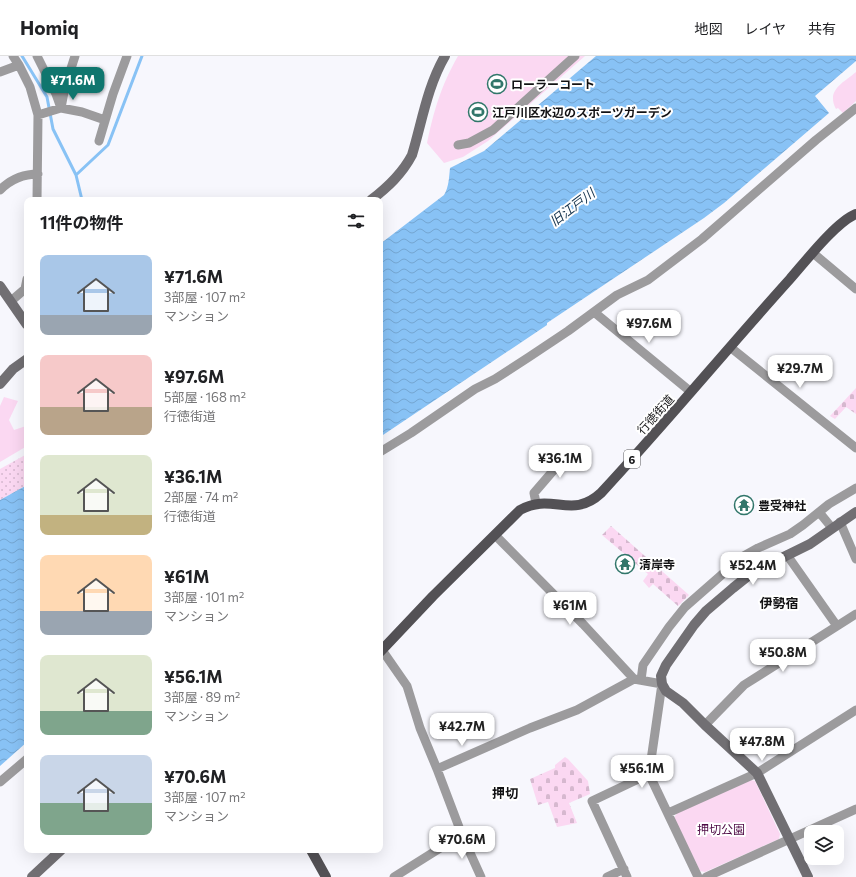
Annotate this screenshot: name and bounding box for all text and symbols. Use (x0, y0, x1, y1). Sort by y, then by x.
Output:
text: Homiq (20, 16, 79, 39)
text: 地図 (694, 20, 722, 37)
text: レイヤ (744, 20, 786, 37)
text: 共有 (808, 20, 836, 37)
pin: ¥71.6M (40, 67, 106, 101)
text: ¥71.6M (50, 72, 96, 88)
sports icon: ローラーコート (486, 73, 508, 95)
place label: ローラーコート (511, 77, 595, 91)
sports icon: 江戸川区水辺のスポーツガーデン (467, 101, 489, 123)
place label: 江戸川区水辺のスポーツガーデン (492, 105, 672, 119)
water label: 旧江戸川 (546, 184, 599, 229)
icon: filters (345, 210, 367, 232)
text: 11件の物件 (40, 212, 123, 233)
text: ¥71.6M (164, 266, 223, 287)
icon: home (72, 271, 120, 319)
text: 3部屋 · 107 m² (164, 289, 245, 305)
text: マンション (164, 308, 229, 324)
pin: ¥97.6M (616, 310, 682, 344)
text: ¥97.6M (626, 315, 672, 331)
pin: ¥29.7M (767, 355, 833, 389)
text: ¥29.7M (777, 360, 823, 376)
text: ¥97.6M (164, 366, 224, 387)
icon: home (72, 371, 120, 419)
text: 5部屋 · 168 m² (164, 389, 246, 405)
street label: 行徳街道 (634, 391, 676, 437)
text: 行徳街道 (164, 408, 216, 424)
pin: ¥36.1M (527, 445, 593, 479)
text: ¥36.1M (538, 450, 582, 466)
road number: 6 (624, 450, 640, 468)
text: ¥36.1M (164, 466, 222, 487)
icon: home (72, 471, 120, 519)
text: 2部屋 · 74 m² (164, 489, 238, 505)
temple icon: 豊受神社 (733, 494, 755, 516)
place label: 豊受神社 (758, 498, 806, 512)
text: 行徳街道 (164, 508, 216, 524)
pin: ¥52.4M (720, 552, 786, 586)
temple icon: 清岸寺 (614, 553, 636, 575)
place label: 清岸寺 (639, 557, 675, 571)
text: ¥52.4M (729, 557, 777, 573)
text: ¥61M (164, 566, 209, 587)
icon: home (72, 571, 120, 619)
text: 3部屋 · 101 m² (164, 589, 244, 605)
pin: ¥61M (546, 592, 594, 626)
district label: 伊勢宿 (759, 595, 799, 611)
text: ¥61M (553, 597, 587, 613)
text: マンション (164, 608, 229, 624)
pin: ¥50.8M (750, 639, 816, 673)
text: ¥50.8M (759, 644, 807, 660)
text: ¥56.1M (164, 666, 223, 687)
icon: home (72, 671, 120, 719)
text: 3部屋 · 89 m² (164, 689, 240, 705)
text: マンション (164, 708, 229, 724)
pin: ¥42.7M (429, 713, 495, 747)
text: ¥42.7M (439, 718, 485, 734)
pin: ¥47.8M (729, 728, 795, 762)
text: ¥47.8M (739, 733, 785, 749)
pin: ¥56.1M (609, 755, 675, 789)
text: ¥56.1M (620, 760, 664, 776)
text: ¥70.6M (164, 766, 226, 787)
icon: home (72, 771, 120, 819)
district label: 押切 (492, 785, 518, 801)
text: 3部屋 · 107 m² (164, 789, 245, 805)
text: マンション (164, 808, 229, 824)
park label: 押切公園 (697, 822, 745, 836)
map controls (804, 825, 844, 865)
button: layers (804, 825, 844, 865)
pin: ¥70.6M (429, 826, 495, 860)
text: ¥70.6M (438, 831, 486, 847)

